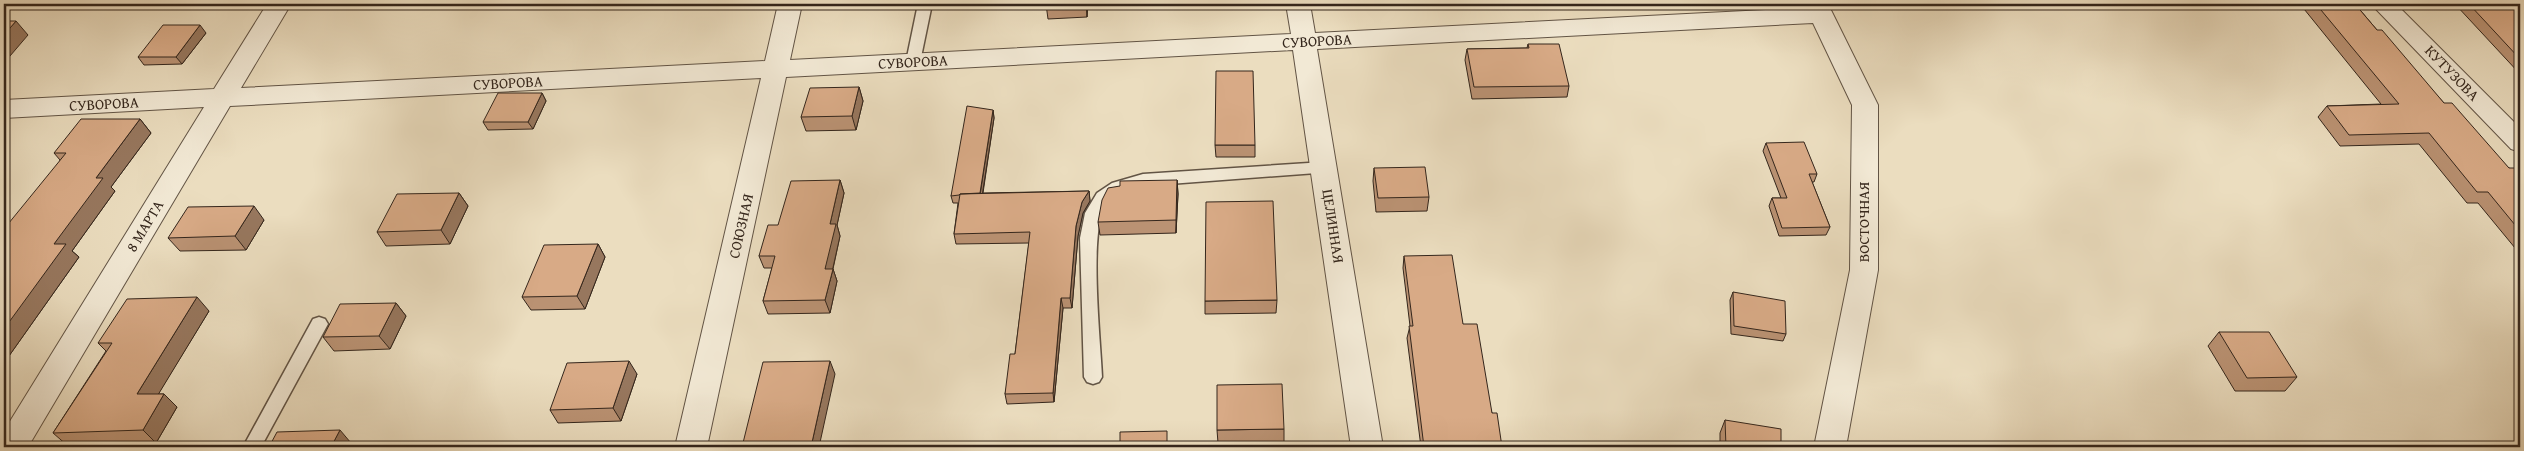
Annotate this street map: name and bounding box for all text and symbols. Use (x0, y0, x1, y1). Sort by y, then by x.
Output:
street label: СУВОРОВА (1282, 28, 1352, 53)
street label: КУТУЗОВА (2420, 40, 2484, 105)
street label: СУВОРОВА (878, 49, 948, 74)
street label: СУВОРОВА (473, 70, 543, 95)
street label: СУВОРОВА (69, 91, 139, 116)
street label: ВОСТОЧНАЯ (1853, 182, 1874, 262)
street label: ЦЕЛИННАЯ (1317, 187, 1350, 265)
street label: СОЮЗНАЯ (723, 191, 758, 260)
street label: 8 МАРТА (121, 196, 168, 256)

